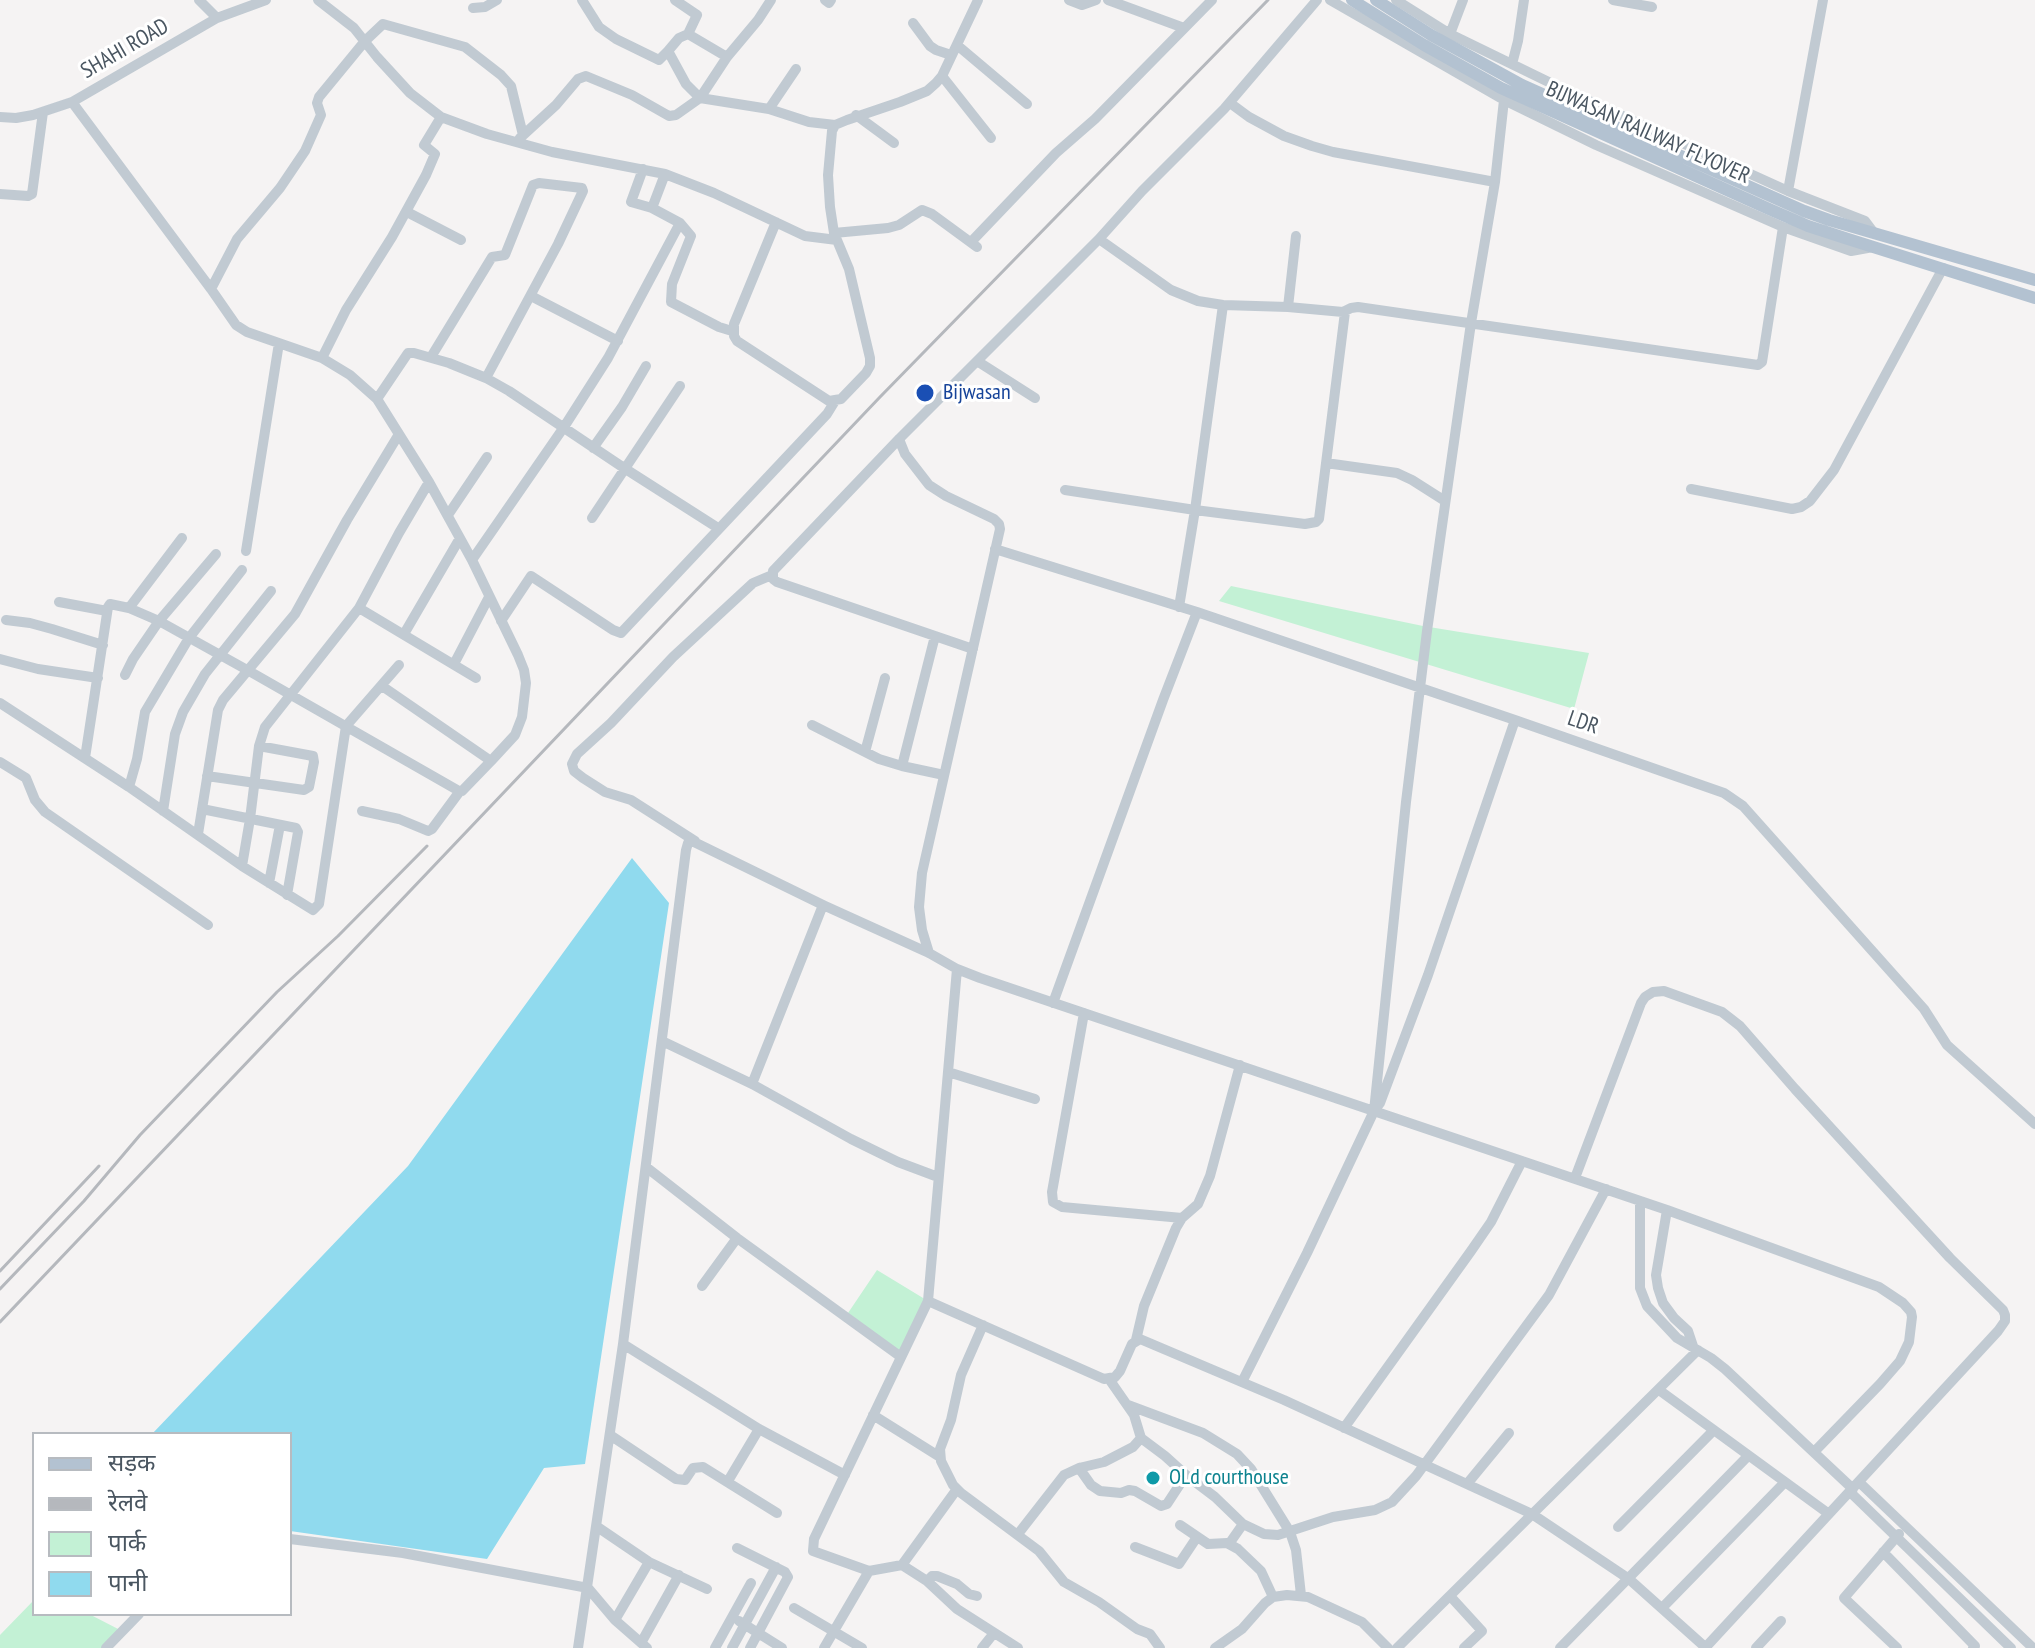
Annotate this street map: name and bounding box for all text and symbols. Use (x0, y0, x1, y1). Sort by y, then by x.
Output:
street label: SHAHI ROAD (77, 13, 173, 85)
street label: BIJWASAN RAILWAY FLYOVER (1542, 76, 1754, 190)
place label: Bijwasan (943, 380, 1011, 406)
marker: Bijwasan (914, 382, 936, 404)
street label: LDR (1564, 705, 1602, 741)
legend (32, 1432, 292, 1616)
text: सड़क (108, 1447, 156, 1478)
place label: OLd courthouse (1169, 1465, 1289, 1491)
marker: OLd courthouse (1144, 1469, 1162, 1487)
text: रेलवे (108, 1487, 147, 1518)
text: पार्क (108, 1527, 146, 1558)
text: पानी (108, 1567, 147, 1598)

